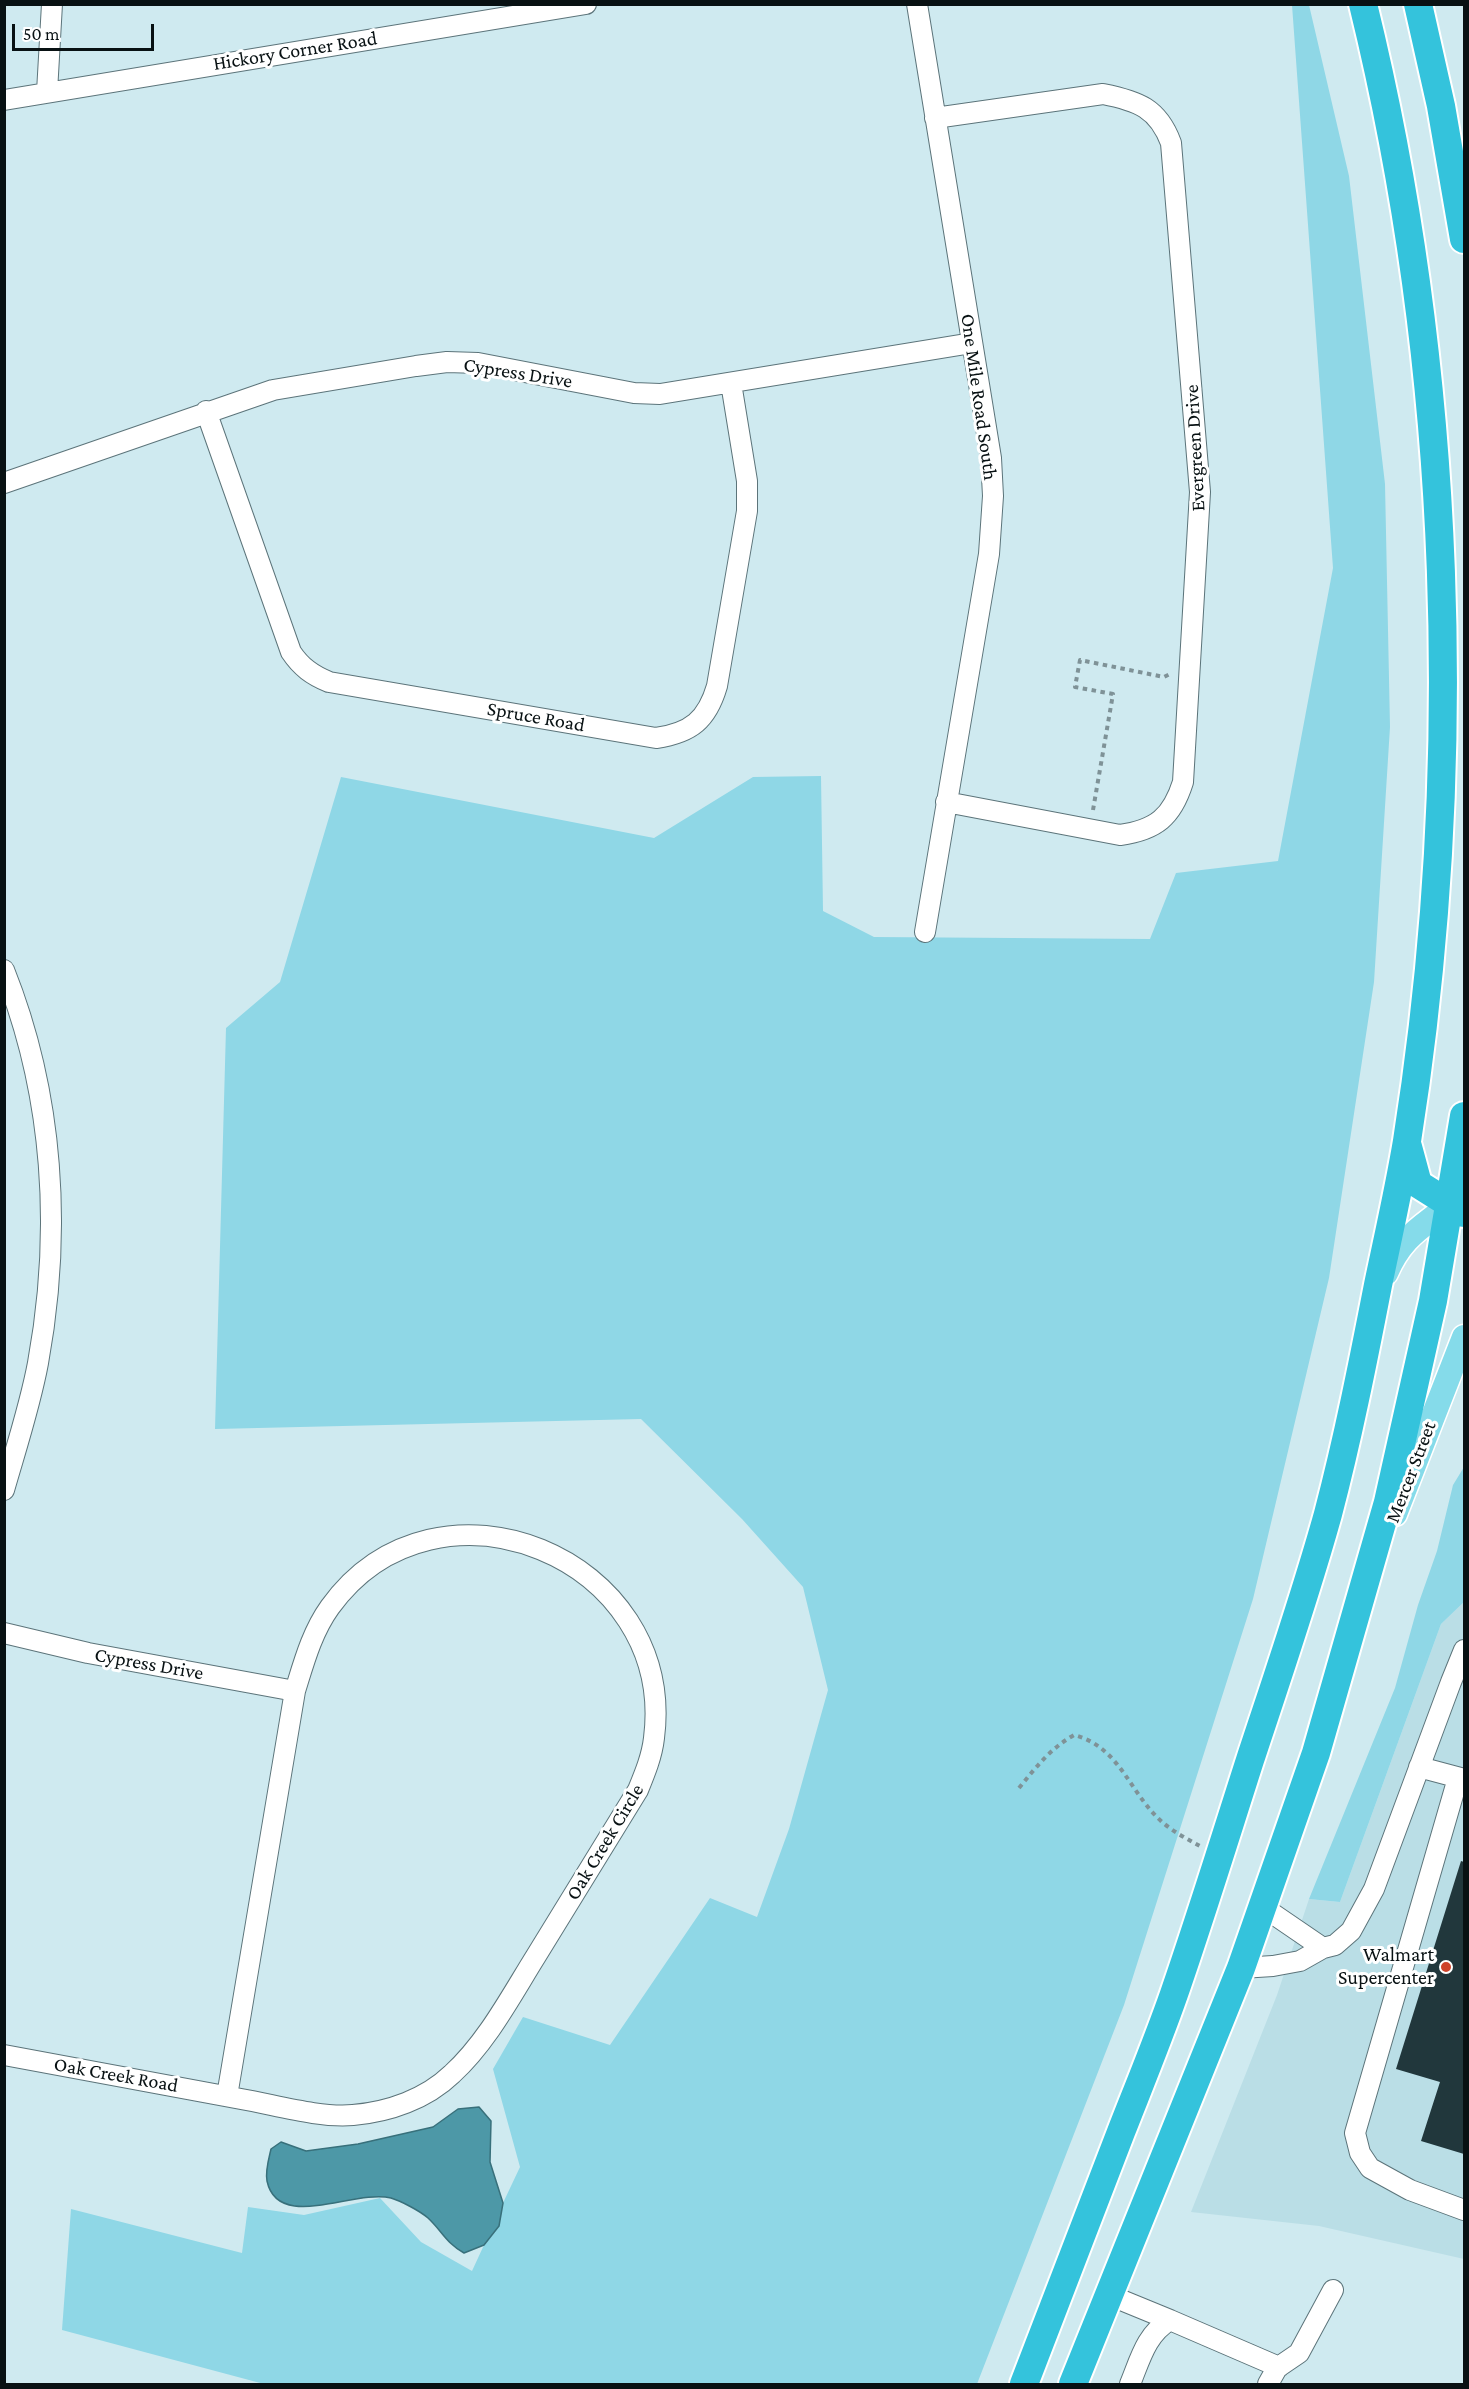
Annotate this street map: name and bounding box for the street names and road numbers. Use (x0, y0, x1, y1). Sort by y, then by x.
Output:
street label: Hickory Corner Road (211, 26, 379, 76)
street label: One Mile Road South (955, 312, 1003, 482)
street label: Cypress Drive (462, 353, 574, 393)
street label: Evergreen Drive (1180, 384, 1210, 512)
street label: Spruce Road (485, 697, 587, 737)
street label: Mercer Street (1381, 1418, 1441, 1526)
street label: Cypress Drive (93, 1643, 205, 1685)
street label: Oak Creek Circle (561, 1780, 649, 1904)
street label: Oak Creek Road (52, 2052, 180, 2098)

